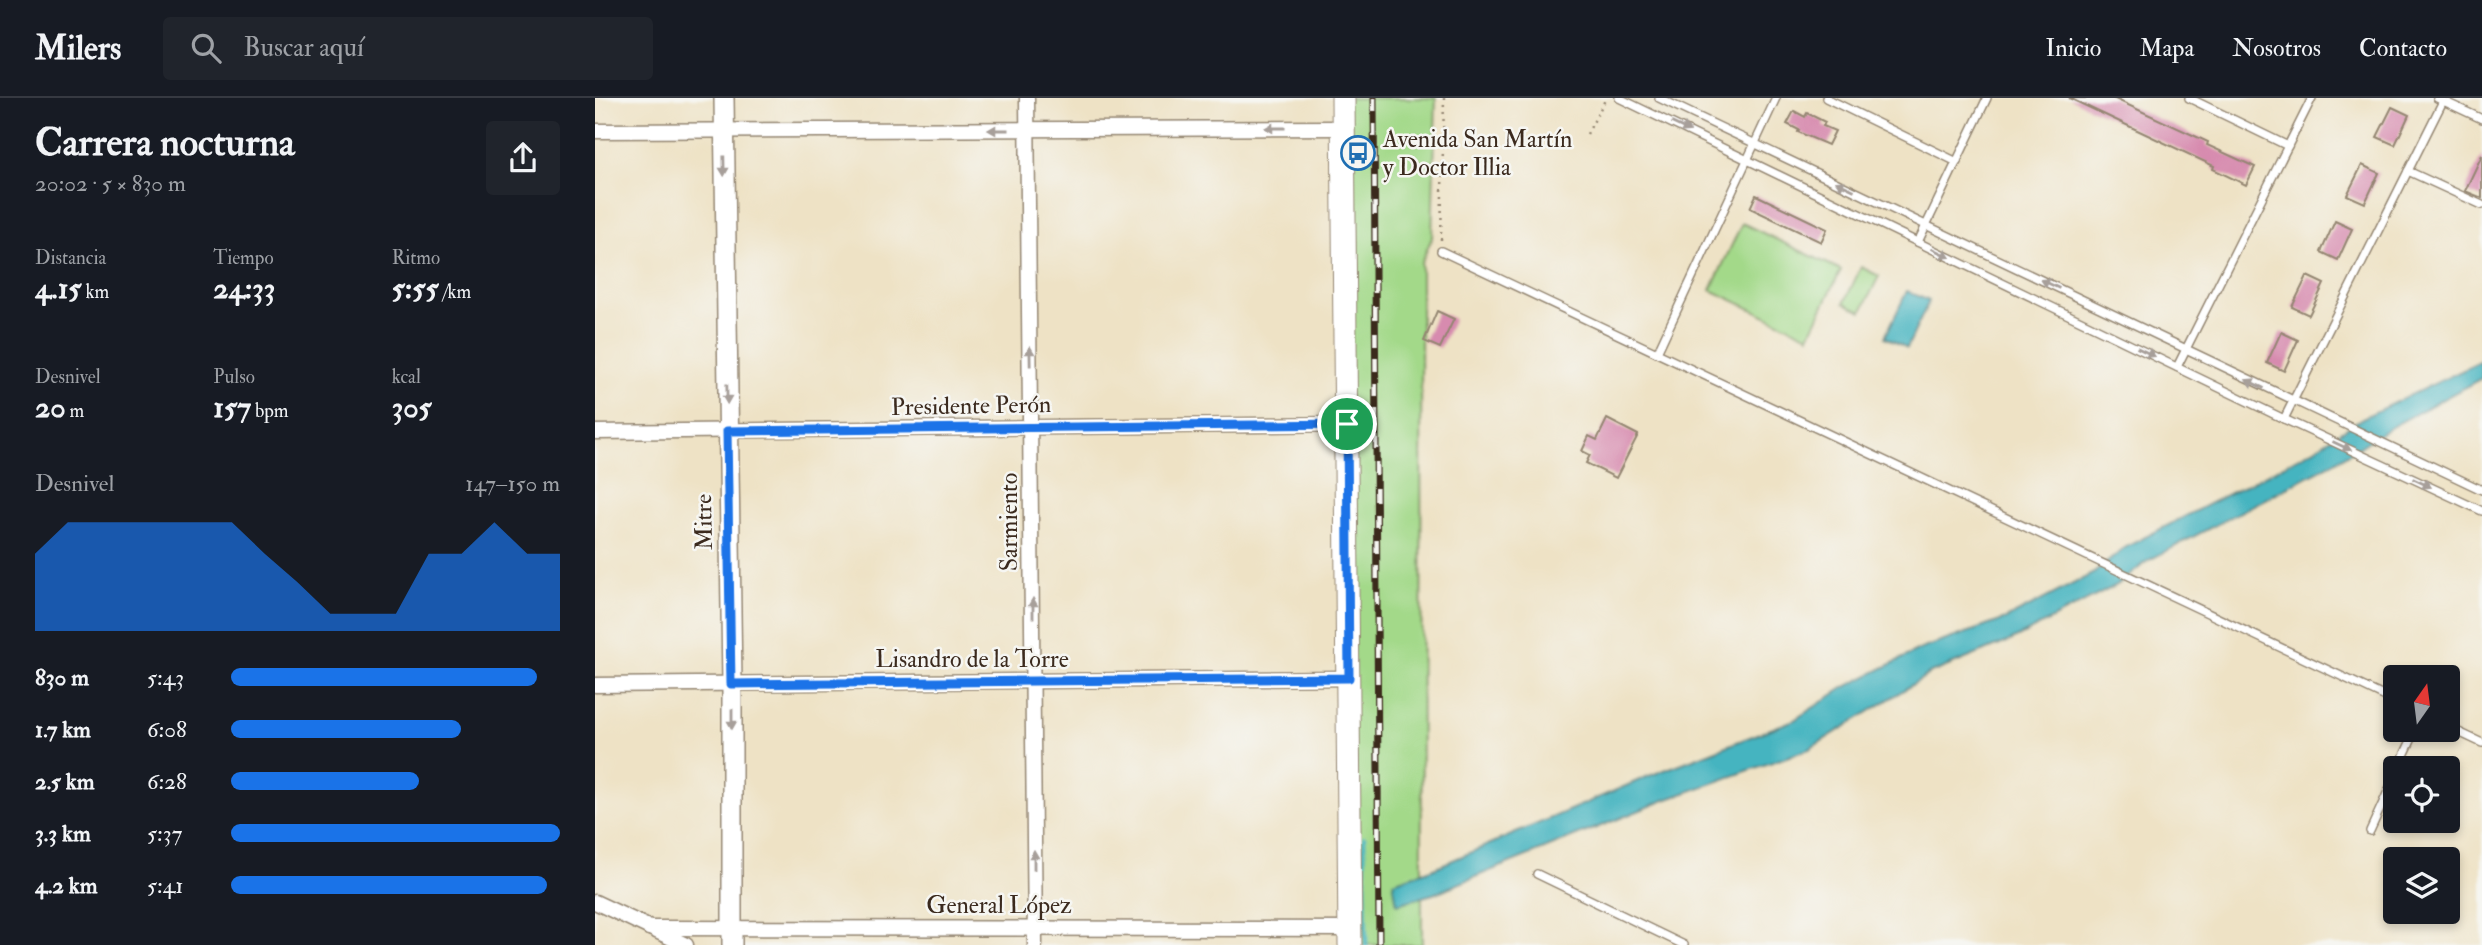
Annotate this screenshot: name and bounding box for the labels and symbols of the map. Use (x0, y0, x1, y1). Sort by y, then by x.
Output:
one-way arrow (1671, 122, 1691, 133)
one-way arrow (1264, 123, 1286, 134)
one-way arrow (987, 124, 1009, 136)
place label: Avenida San Martín y Doctor Illia (1382, 124, 1572, 183)
bus stop icon: Avenida San Martín y Doctor Illia (1339, 134, 1377, 172)
one-way arrow (719, 155, 730, 177)
one-way arrow (1835, 180, 1855, 192)
one-way arrow (1931, 247, 1951, 259)
one-way arrow (2040, 279, 2060, 290)
one-way arrow (1025, 345, 1036, 367)
one-way arrow (2136, 346, 2156, 358)
one-way arrow (2245, 378, 2265, 389)
one-way arrow (721, 383, 733, 405)
street label: Presidente Perón (891, 389, 1051, 423)
pin (1317, 394, 1377, 454)
one-way arrow (2331, 441, 2352, 452)
street label: Sarmiento (994, 473, 1025, 571)
one-way arrow (2412, 477, 2432, 489)
street label: Mitre (688, 494, 720, 550)
one-way arrow (1027, 597, 1039, 619)
street label: Lisandro de la Torre (875, 644, 1069, 675)
north arrow (2383, 665, 2461, 742)
one-way arrow (726, 708, 738, 730)
one-way arrow (1028, 849, 1040, 871)
street label: General López (926, 890, 1072, 921)

